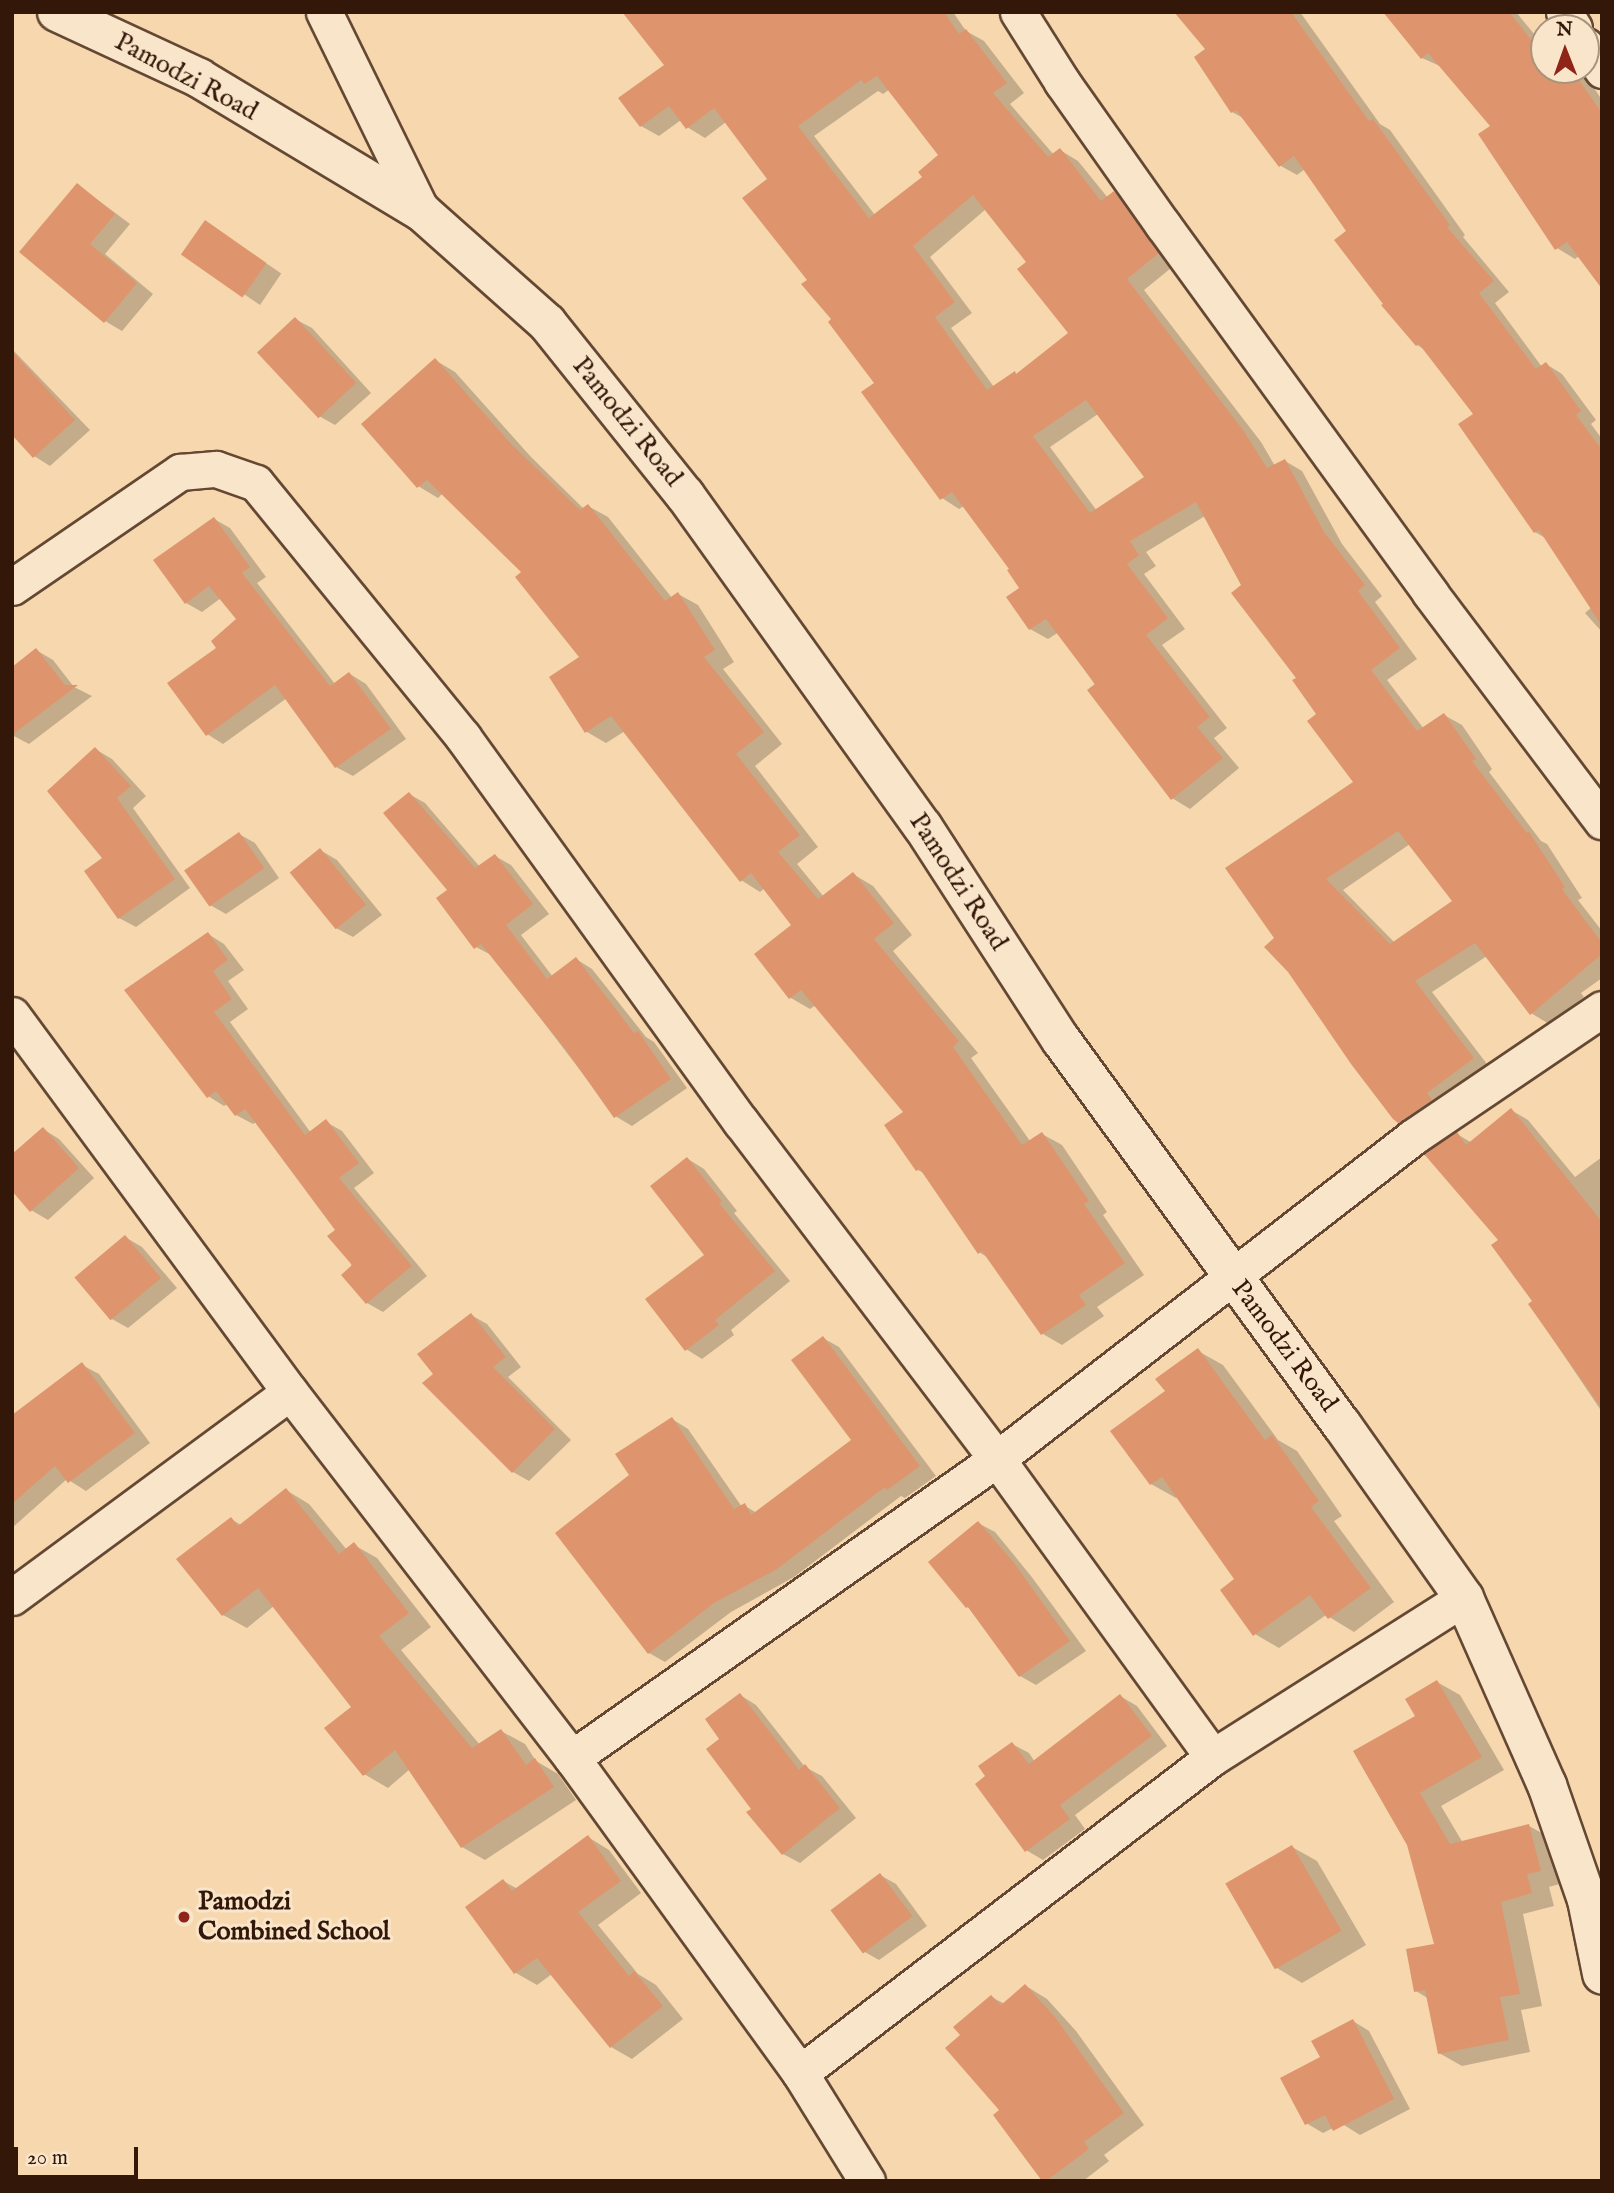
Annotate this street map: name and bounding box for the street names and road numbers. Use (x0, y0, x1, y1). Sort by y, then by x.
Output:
street label: Pamodzi Road (109, 26, 263, 128)
street label: Pamodzi Road (565, 351, 689, 493)
street label: Pamodzi Road (902, 808, 1014, 956)
street label: Pamodzi Road (1224, 1274, 1344, 1418)

